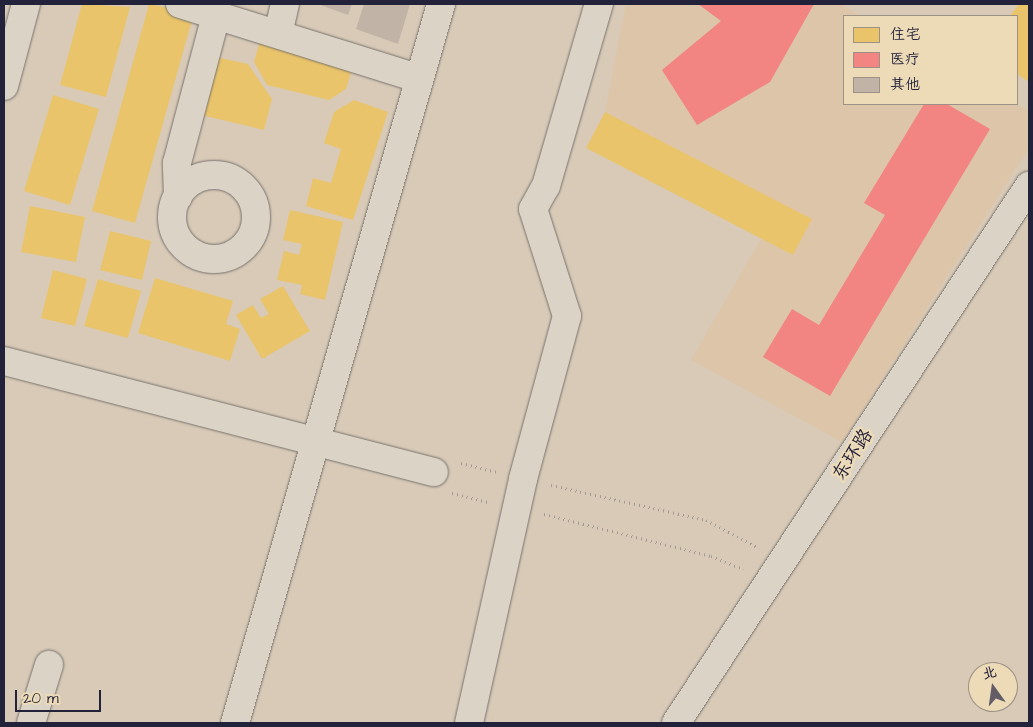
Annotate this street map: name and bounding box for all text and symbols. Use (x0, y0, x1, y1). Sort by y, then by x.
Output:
legend (843, 15, 1018, 105)
text: 住宅 (890, 24, 920, 45)
text: 医疗 (890, 49, 920, 70)
text: 其他 (890, 74, 920, 95)
street label: 东环路 (828, 425, 878, 485)
north arrow (968, 662, 1018, 712)
text: 北 (980, 662, 999, 685)
scale bar (18, 680, 104, 712)
text: 20 m (23, 688, 59, 709)

